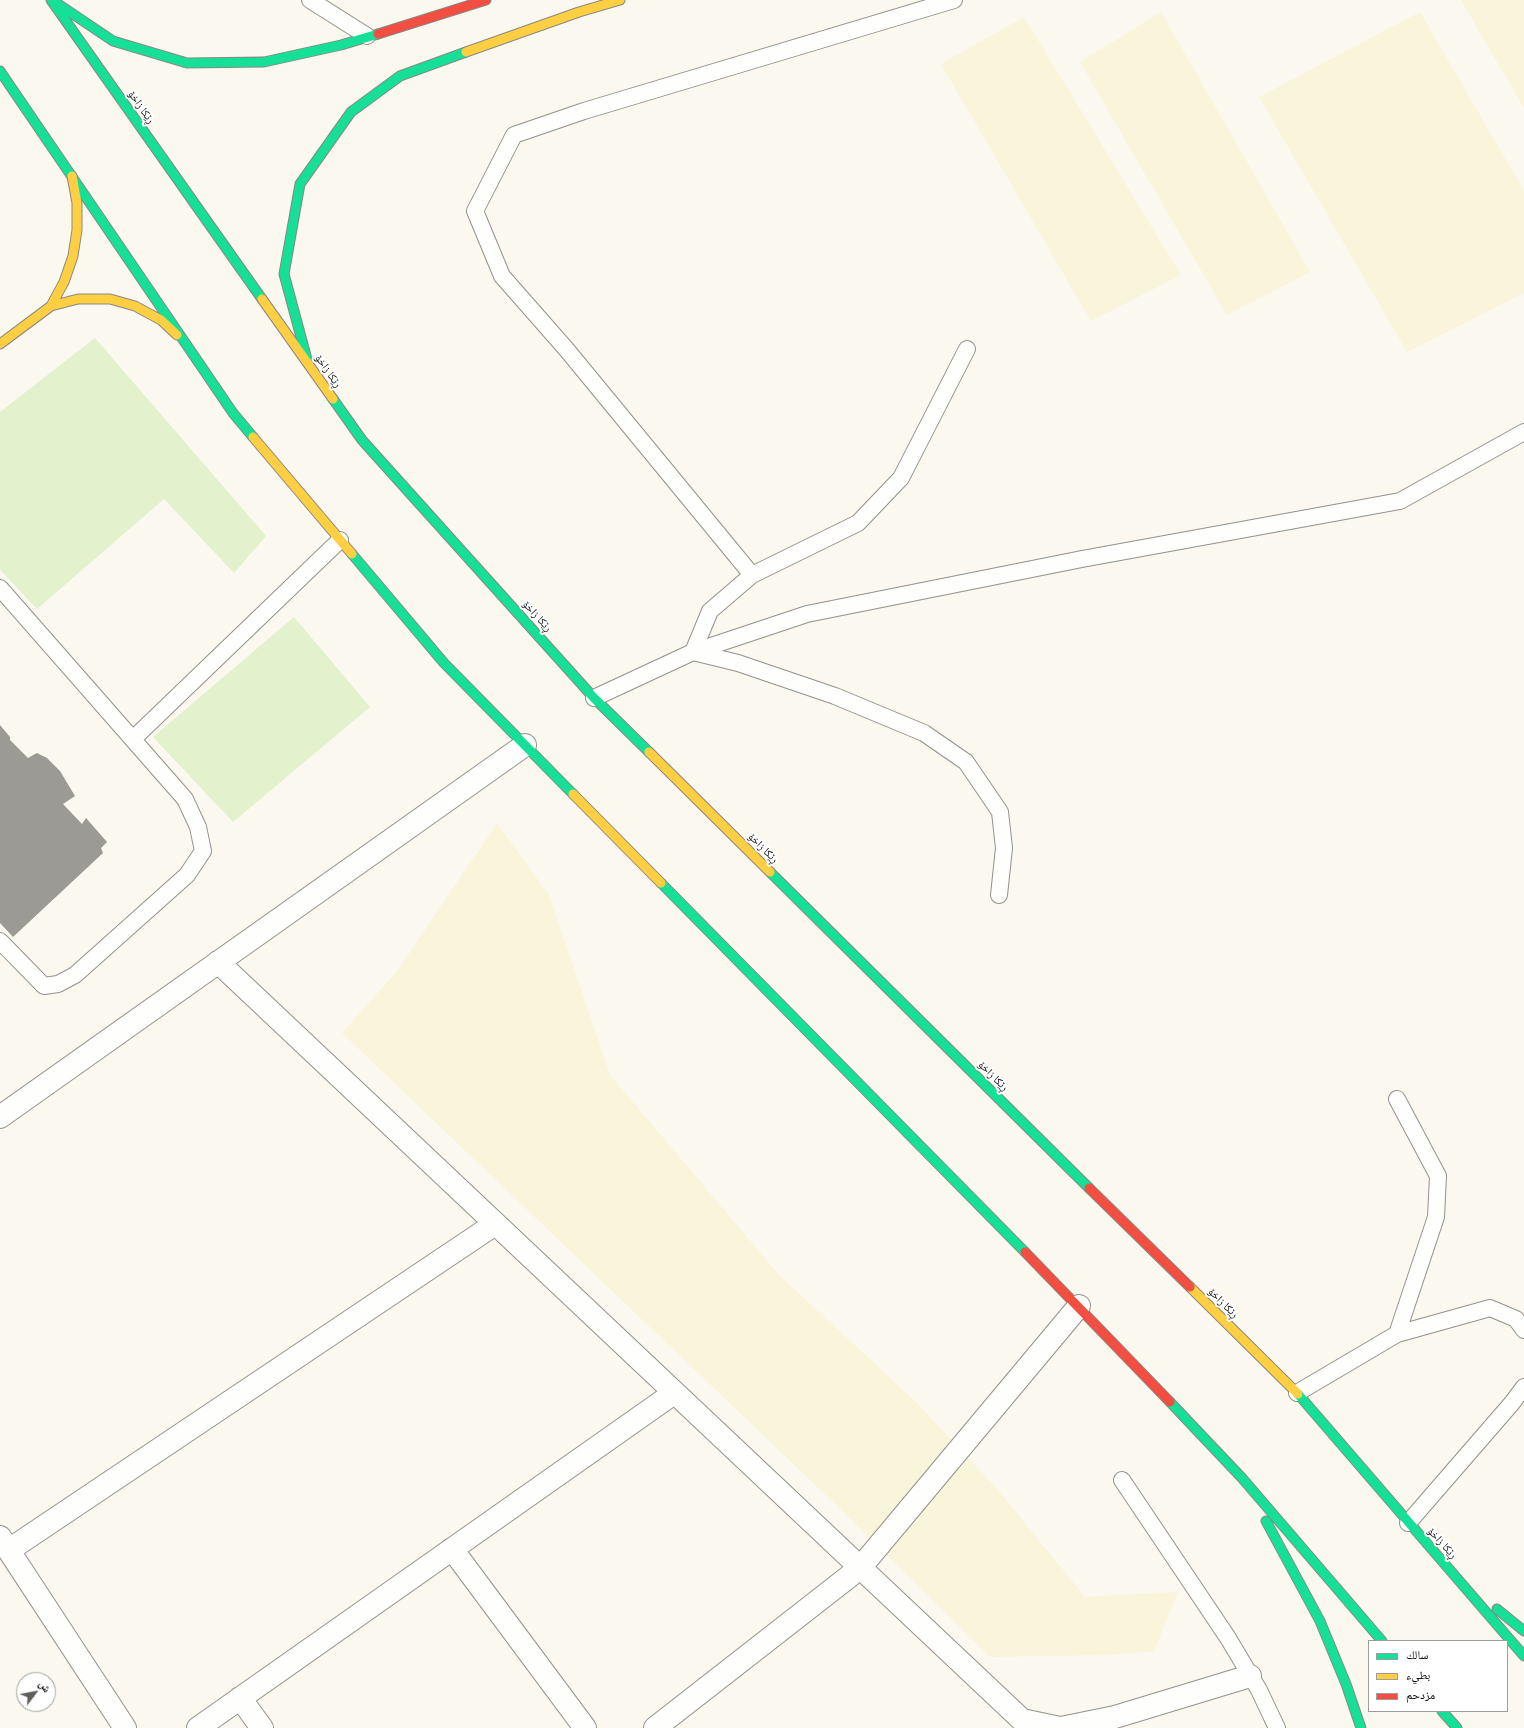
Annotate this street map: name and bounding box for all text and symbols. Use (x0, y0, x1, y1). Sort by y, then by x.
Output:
street label: ڕێکا زاخۆ (125, 88, 157, 126)
street label: ڕێکا زاخۆ (312, 352, 344, 390)
street label: ڕێکا زاخۆ (520, 598, 554, 634)
street label: ڕێکا زاخۆ (745, 830, 781, 866)
street label: ڕێکا زاخۆ (975, 1058, 1011, 1094)
street label: ڕێکا زاخۆ (1205, 1285, 1241, 1321)
street label: ڕێکا زاخۆ (1425, 1525, 1459, 1561)
legend (1368, 1640, 1508, 1712)
text: سالك (1406, 1647, 1428, 1662)
text: بطيء (1406, 1667, 1430, 1682)
north arrow (16, 1672, 56, 1712)
text: ش (36, 1678, 54, 1695)
text: مزدحم (1406, 1687, 1435, 1702)

